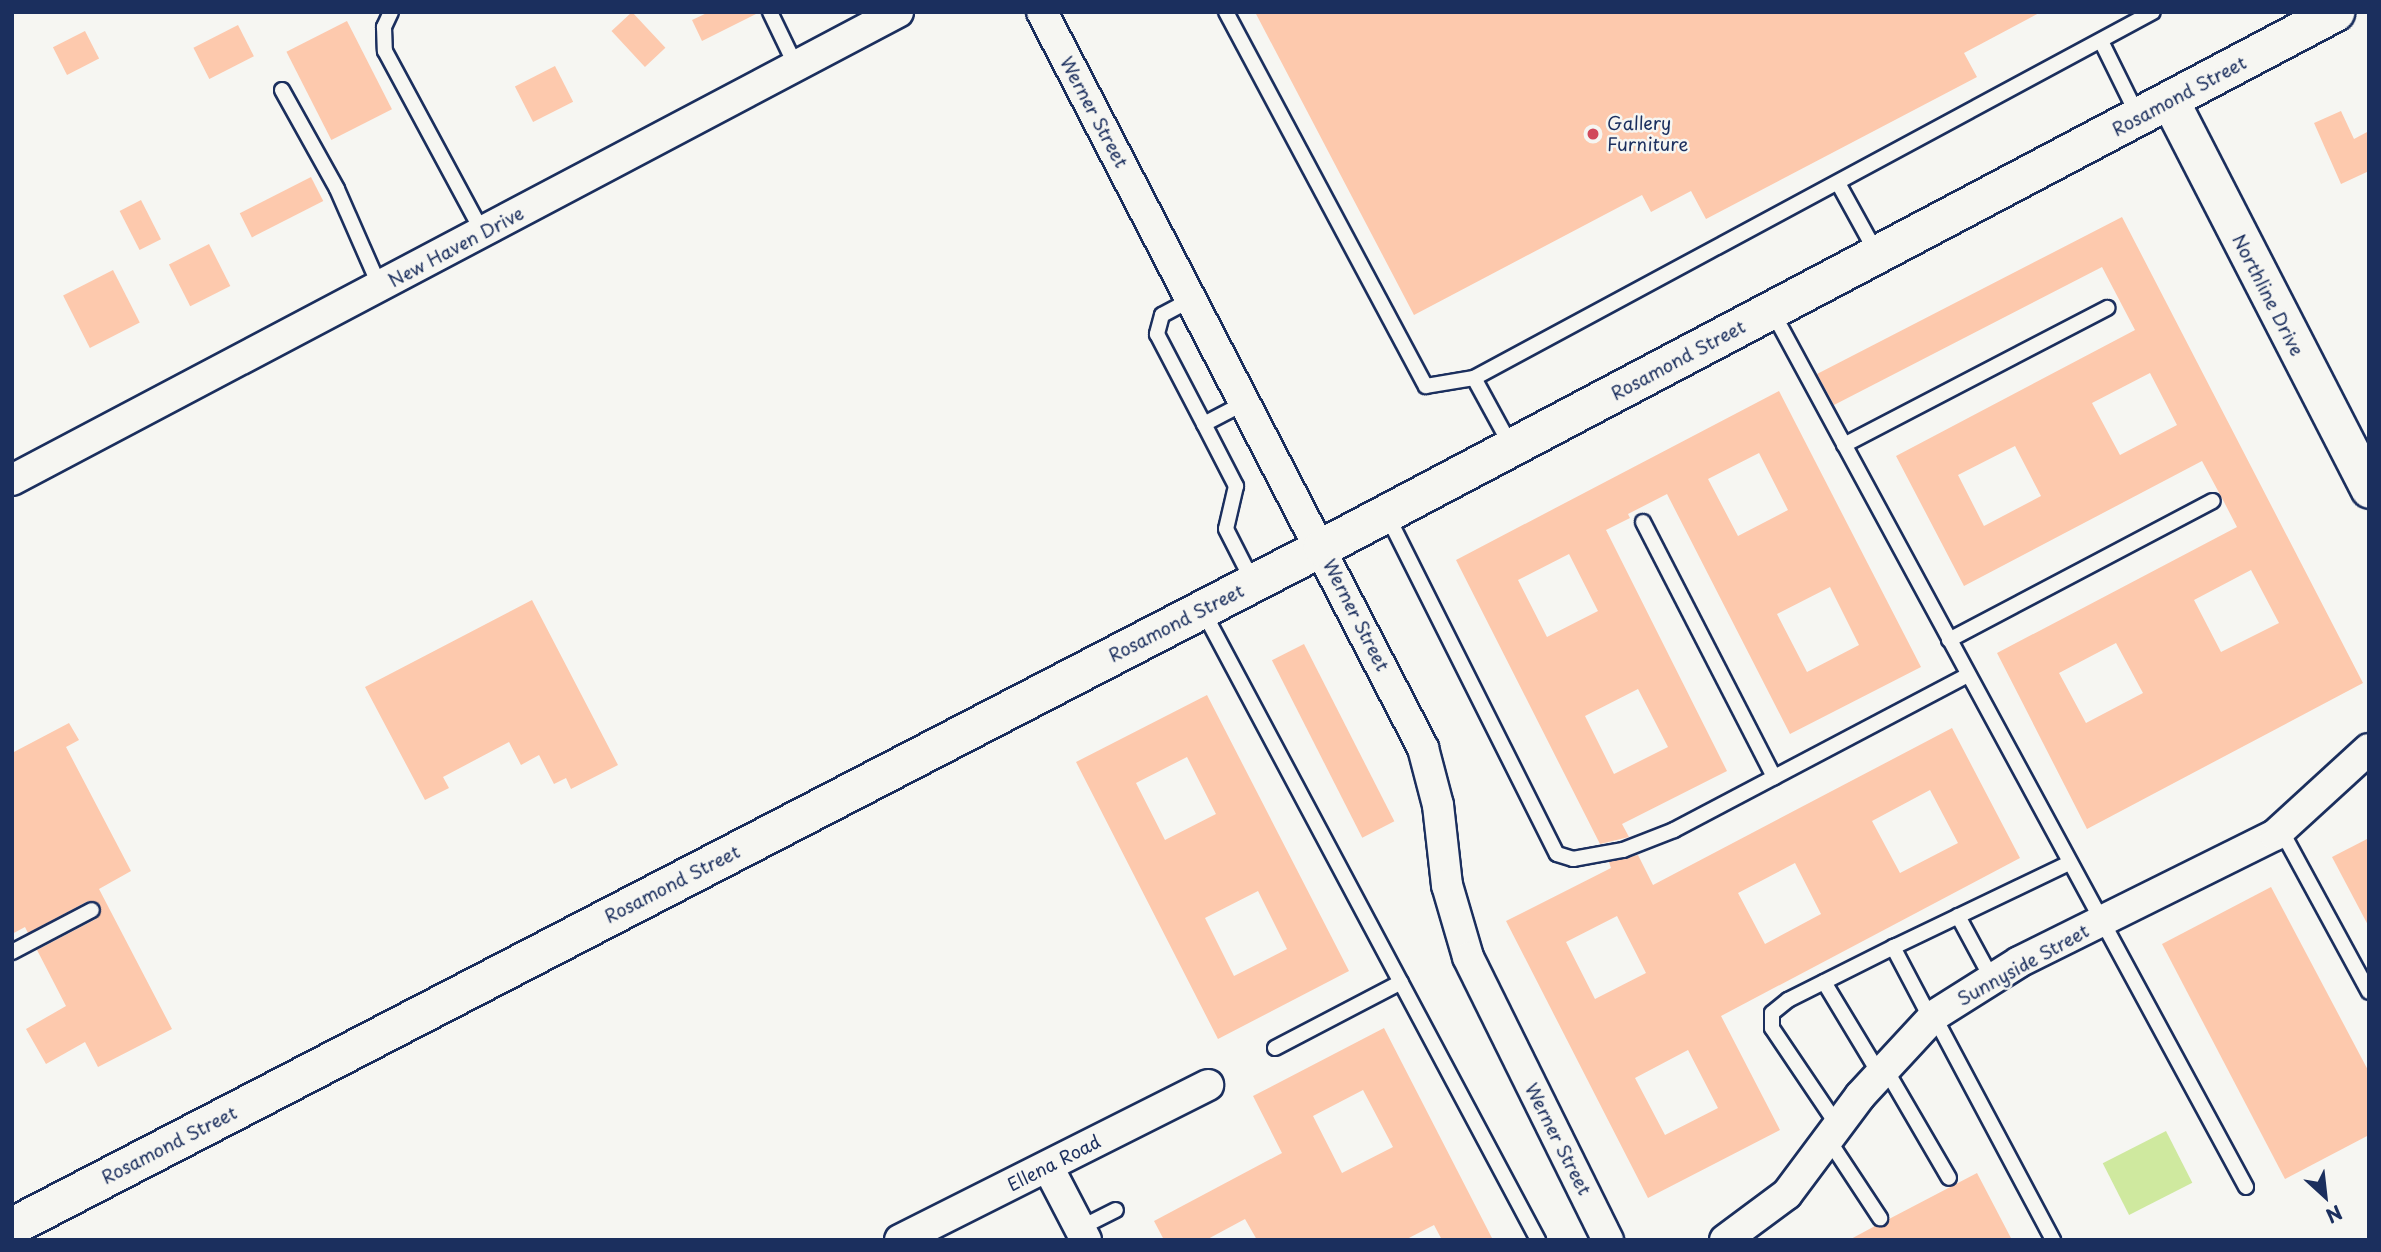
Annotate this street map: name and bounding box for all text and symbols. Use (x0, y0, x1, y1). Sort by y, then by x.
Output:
street label: Werner Street (1055, 52, 1133, 172)
street label: Rosamond Street (2109, 52, 2249, 140)
place label: Gallery Furniture (1607, 113, 1688, 156)
marker: Gallery Furniture (1585, 126, 1601, 142)
street label: New Haven Drive (385, 202, 527, 292)
street label: Northline Drive (2228, 231, 2308, 359)
street label: Rosamond Street (1608, 316, 1748, 404)
street label: Werner Street (1318, 555, 1394, 675)
street label: Rosamond Street (1105, 580, 1247, 666)
street label: Rosamond Street (601, 841, 743, 927)
street label: Sunnyside Street (1953, 920, 2093, 1010)
street label: Werner Street (1520, 1079, 1596, 1199)
street label: Rosamond Street (98, 1102, 240, 1188)
street label: Ellena Road (1004, 1130, 1104, 1196)
north arrow (2290, 1161, 2360, 1231)
text: N (2321, 1199, 2348, 1231)

